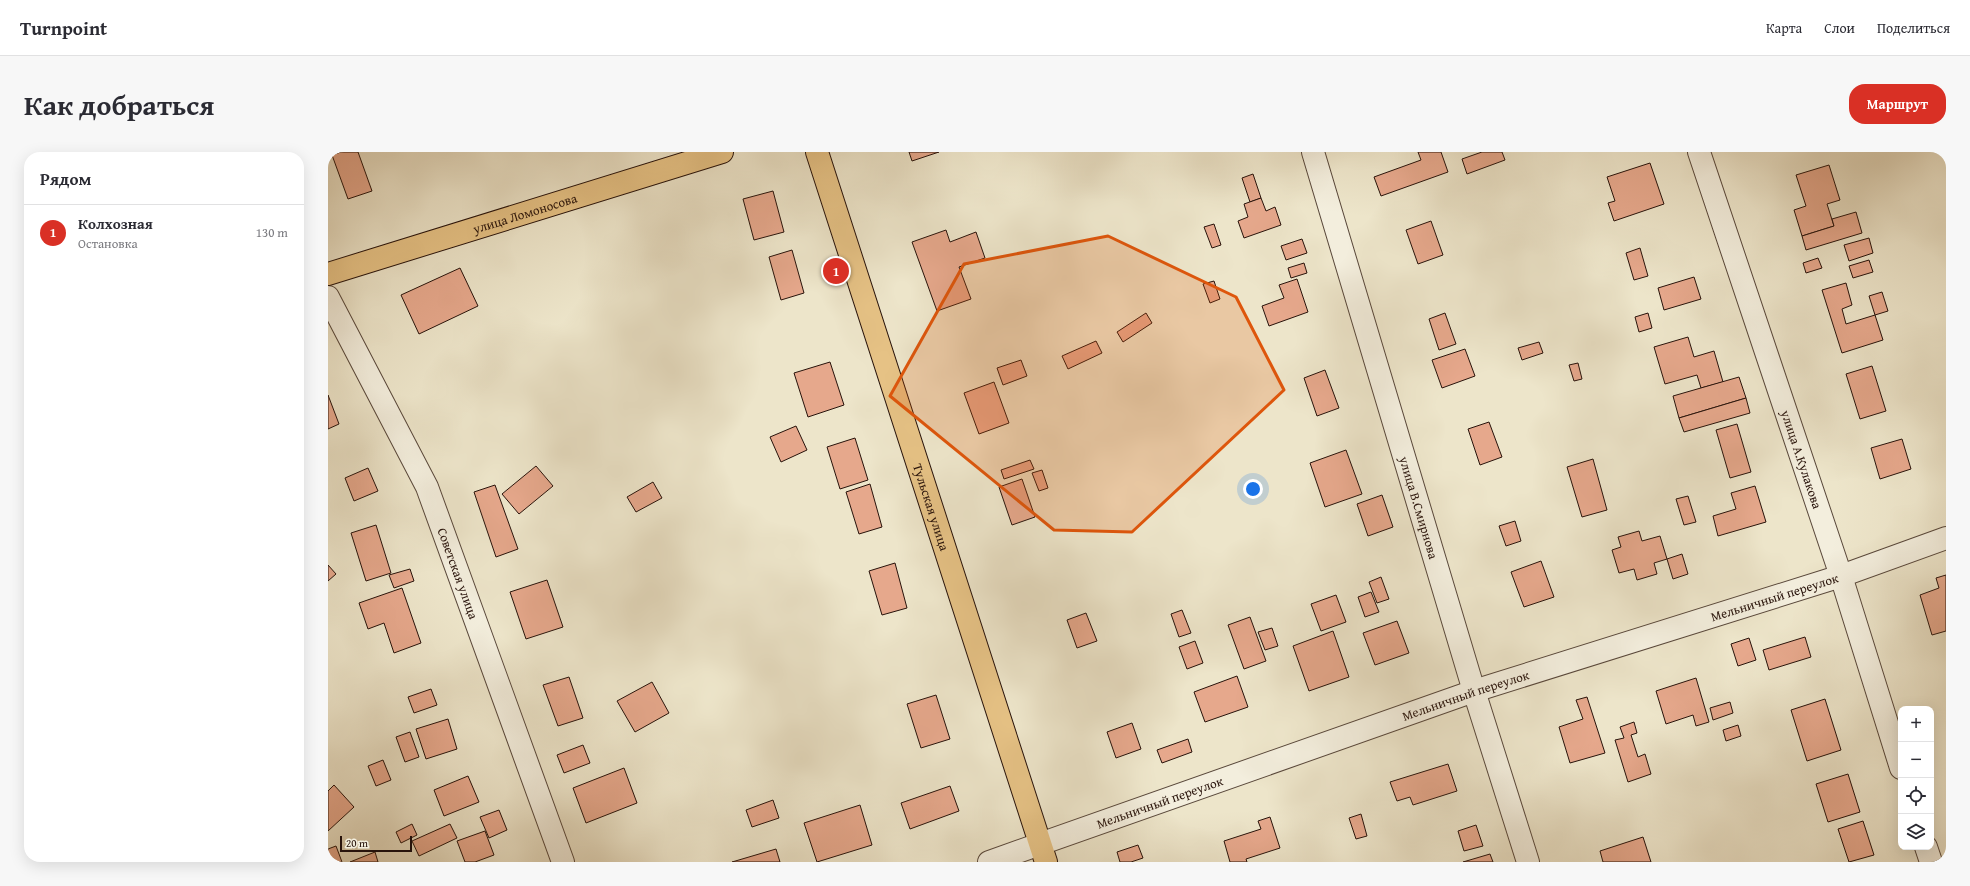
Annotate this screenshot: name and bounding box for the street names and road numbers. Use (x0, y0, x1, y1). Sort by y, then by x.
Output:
street label: улица Ломоносова (469, 188, 580, 238)
street label: улица А.Кулакова (1776, 406, 1828, 512)
street label: улица В.Смирнова (1395, 453, 1444, 562)
street label: Тульская улица (909, 461, 955, 554)
street label: Советская улица (433, 525, 484, 622)
street label: Мельничный переулок (1708, 568, 1841, 626)
street label: Мельничный переулок (1399, 665, 1532, 725)
street label: Мельничный переулок (1094, 771, 1226, 833)

